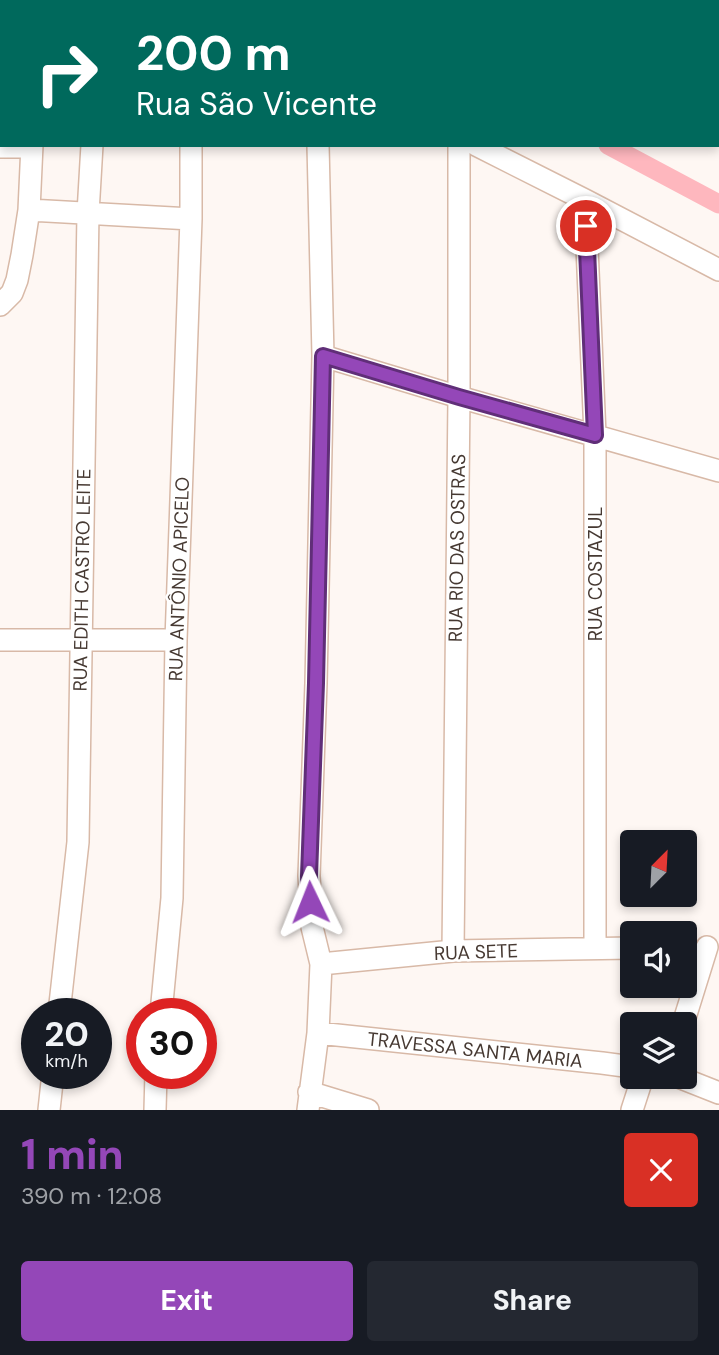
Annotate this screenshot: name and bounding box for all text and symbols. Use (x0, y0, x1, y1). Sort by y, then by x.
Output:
text: 200 m (136, 21, 291, 85)
icon: right (21, 28, 112, 119)
text: Rua São Vicente (136, 83, 377, 125)
pin (556, 196, 616, 256)
icon: arrive (567, 207, 605, 245)
street label: RUA RIO DAS OSTRAS (443, 454, 471, 642)
street label: RUA EDITH CASTRO LEITE (68, 468, 96, 692)
street label: RUA ANTÔNIO APICELO (163, 476, 195, 682)
street label: RUA COSTAZUL (583, 507, 608, 641)
north arrow (620, 830, 696, 906)
map controls (620, 830, 697, 1089)
position arrow (273, 865, 347, 939)
button: sound (620, 921, 697, 998)
street label: RUA SETE (434, 938, 518, 966)
speed limit sign: 30 (126, 998, 217, 1089)
text: 20 (44, 1011, 89, 1057)
button: layers (620, 1012, 697, 1089)
street label: TRAVESSA SANTA MARIA (366, 1026, 584, 1074)
text: km/h (45, 1049, 88, 1073)
text: 1 min (21, 1127, 124, 1182)
button: close (624, 1133, 698, 1207)
text: 390 m · 12:08 (21, 1181, 162, 1211)
button: Exit (21, 1261, 353, 1341)
button: Share (367, 1261, 698, 1341)

